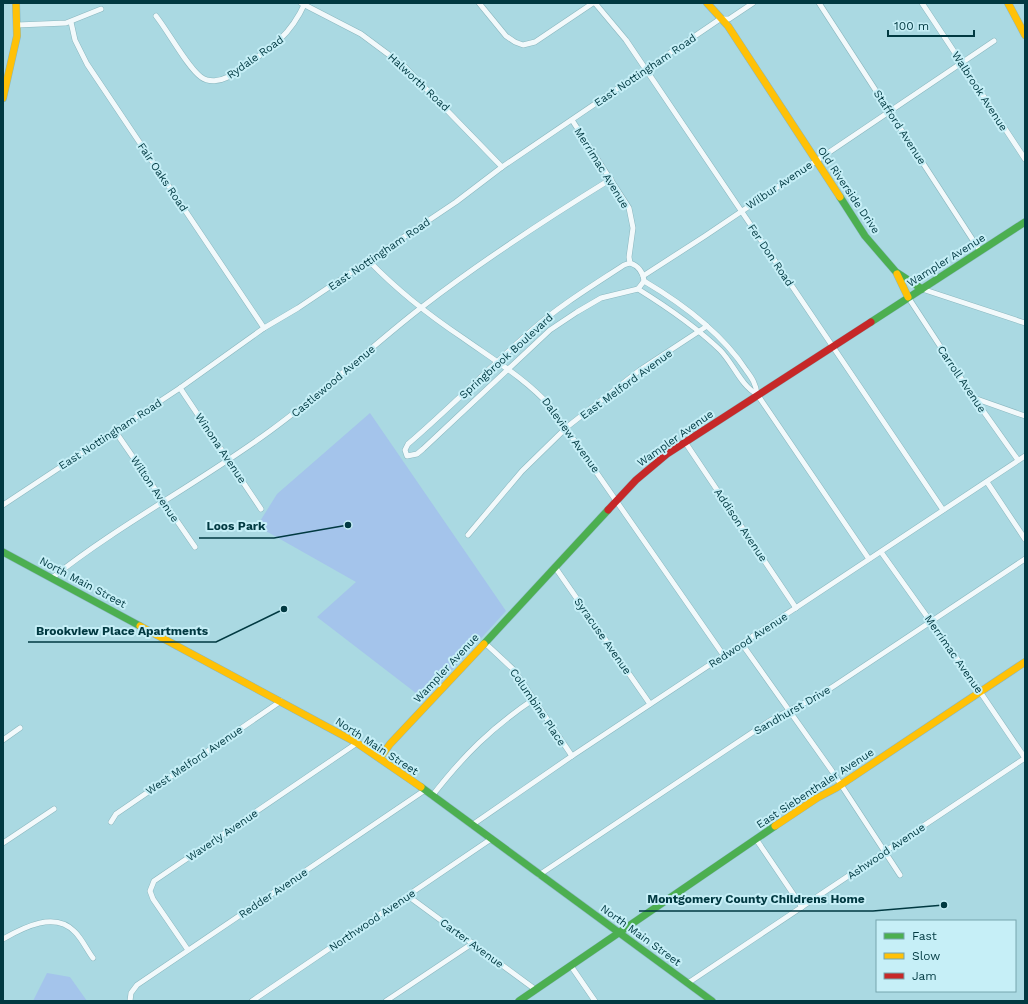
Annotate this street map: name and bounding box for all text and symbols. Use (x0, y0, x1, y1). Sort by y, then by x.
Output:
scale bar (888, 12, 974, 38)
text: 100 m (894, 19, 929, 33)
street label: East Nottingham Road (592, 31, 699, 109)
street label: Rydale Road (225, 33, 286, 82)
street label: Walbrook Avenue (949, 49, 1010, 134)
street label: Halworth Road (385, 51, 452, 114)
street label: Stafford Avenue (871, 88, 929, 167)
street label: Merrimac Avenue (572, 126, 632, 211)
street label: Fair Oaks Road (135, 140, 190, 214)
street label: Old Riverside Drive (815, 144, 882, 236)
street label: Wilbur Avenue (744, 158, 815, 212)
street label: East Nottingham Road (326, 215, 433, 293)
street label: Fer Don Road (745, 222, 796, 289)
street label: Wampler Avenue (905, 231, 988, 290)
street label: Springbrook Boulevard (457, 311, 556, 402)
street label: Castlewood Avenue (289, 343, 378, 420)
street label: Carroll Avenue (934, 343, 989, 415)
street label: East Melford Avenue (578, 347, 675, 422)
street label: Daleview Avenue (539, 395, 602, 475)
street label: East Nottingham Road (56, 396, 164, 473)
street label: Wampler Avenue (635, 407, 716, 470)
street label: Winona Avenue (192, 411, 249, 486)
street label: Wilton Avenue (128, 454, 181, 525)
street label: Addison Avenue (711, 486, 770, 564)
callout: Loos Park (199, 514, 274, 538)
text: Loos Park (207, 519, 266, 533)
street label: North Main Street (37, 554, 129, 611)
street label: Syracuse Avenue (571, 596, 634, 677)
street label: Redwood Avenue (706, 610, 790, 671)
street label: Merrimac Avenue (922, 613, 985, 696)
callout: Brookview Place Apartments (28, 618, 216, 642)
text: Brookview Place Apartments (36, 624, 209, 638)
street label: Wampler Avenue (411, 631, 482, 706)
street label: Columbine Place (507, 666, 568, 748)
street label: Sandhurst Drive (752, 683, 833, 738)
street label: North Main Street (333, 715, 421, 778)
street label: West Melford Avenue (143, 723, 245, 798)
street label: East Siebenthaler Avenue (754, 746, 876, 831)
street label: Waverly Avenue (184, 807, 261, 864)
street label: Ashwood Avenue (845, 821, 928, 882)
street label: Redder Avenue (236, 866, 310, 921)
street label: Northwood Avenue (327, 887, 418, 954)
callout: Montgomery County Childrens Home (639, 887, 873, 911)
text: Montgomery County Childrens Home (647, 892, 865, 906)
street label: North Main Street (598, 902, 684, 969)
street label: Carter Avenue (437, 916, 506, 971)
legend (876, 920, 1016, 992)
text: Fast (912, 929, 937, 943)
text: Slow (912, 949, 940, 963)
text: Jam (912, 969, 937, 983)

